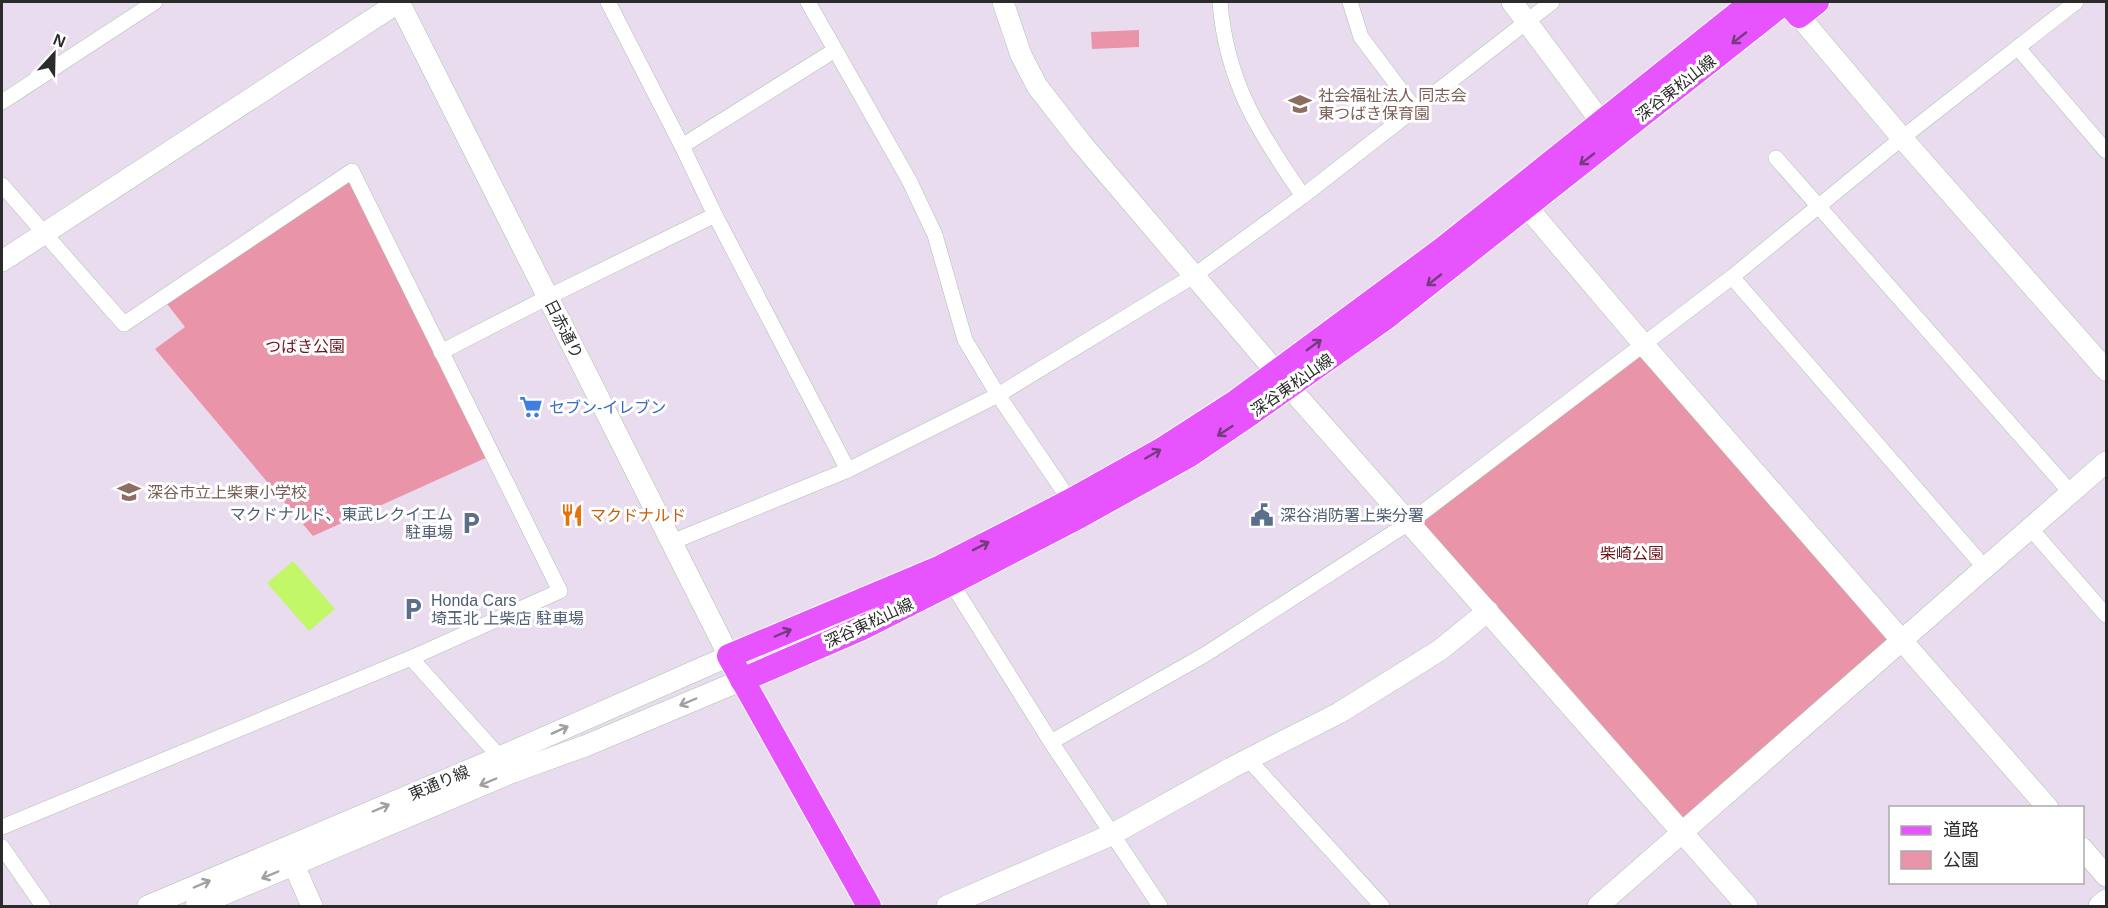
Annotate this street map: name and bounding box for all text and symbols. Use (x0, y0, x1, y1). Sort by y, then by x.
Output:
north arrow (24, 24, 84, 84)
text: N (51, 31, 68, 51)
one-way arrow (1732, 31, 1748, 44)
street label: 深谷東松山線 (1633, 52, 1719, 124)
place label: 社会福祉法人 同志会 東つばき保育園 (1318, 87, 1466, 122)
school or university icon: 社会福祉法人 同志会 東つばき保育園 (1287, 91, 1313, 117)
one-way arrow (1579, 152, 1595, 165)
one-way arrow (1426, 274, 1442, 287)
street label: 日赤通り (542, 297, 586, 361)
park label: つばき公園 (265, 338, 345, 355)
one-way arrow (1305, 338, 1321, 351)
street label: 深谷東松山線 (1248, 351, 1336, 419)
supermarket icon: セブン-イレブン (518, 394, 544, 420)
place label: セブン-イレブン (549, 399, 666, 416)
one-way arrow (1217, 426, 1234, 438)
one-way arrow (1144, 448, 1161, 460)
school or university icon: 深谷市立上柴東小学校 (116, 479, 142, 505)
place label: 深谷市立上柴東小学校 (147, 484, 307, 501)
restaurant icon: マクドナルド (559, 502, 585, 528)
public building icon: 深谷消防署上柴分署 (1249, 502, 1275, 528)
place label: マクドナルド、東武レクイエム 駐車場 (230, 506, 453, 541)
place label: マクドナルド (590, 507, 686, 524)
place label: 深谷消防署上柴分署 (1280, 507, 1424, 524)
parking icon: マクドナルド、東武レクイエム 駐車場 (458, 510, 484, 536)
one-way arrow (971, 540, 989, 552)
park label: 柴崎公園 (1600, 545, 1664, 562)
place label: Honda Cars 埼玉北 上柴店 駐車場 (431, 592, 584, 627)
street label: 深谷東松山線 (822, 595, 916, 651)
parking icon: Honda Cars 埼玉北 上柴店 駐車場 (400, 596, 426, 622)
one-way arrow (773, 627, 792, 638)
one-way arrow (680, 697, 698, 708)
one-way arrow (551, 724, 569, 736)
street label: 東通り線 (406, 763, 472, 803)
one-way arrow (479, 777, 498, 788)
one-way arrow (372, 801, 390, 812)
legend (1889, 806, 2084, 884)
text: 道路 (1943, 820, 1979, 840)
text: 公園 (1943, 850, 1979, 870)
one-way arrow (261, 870, 280, 881)
one-way arrow (192, 878, 210, 889)

